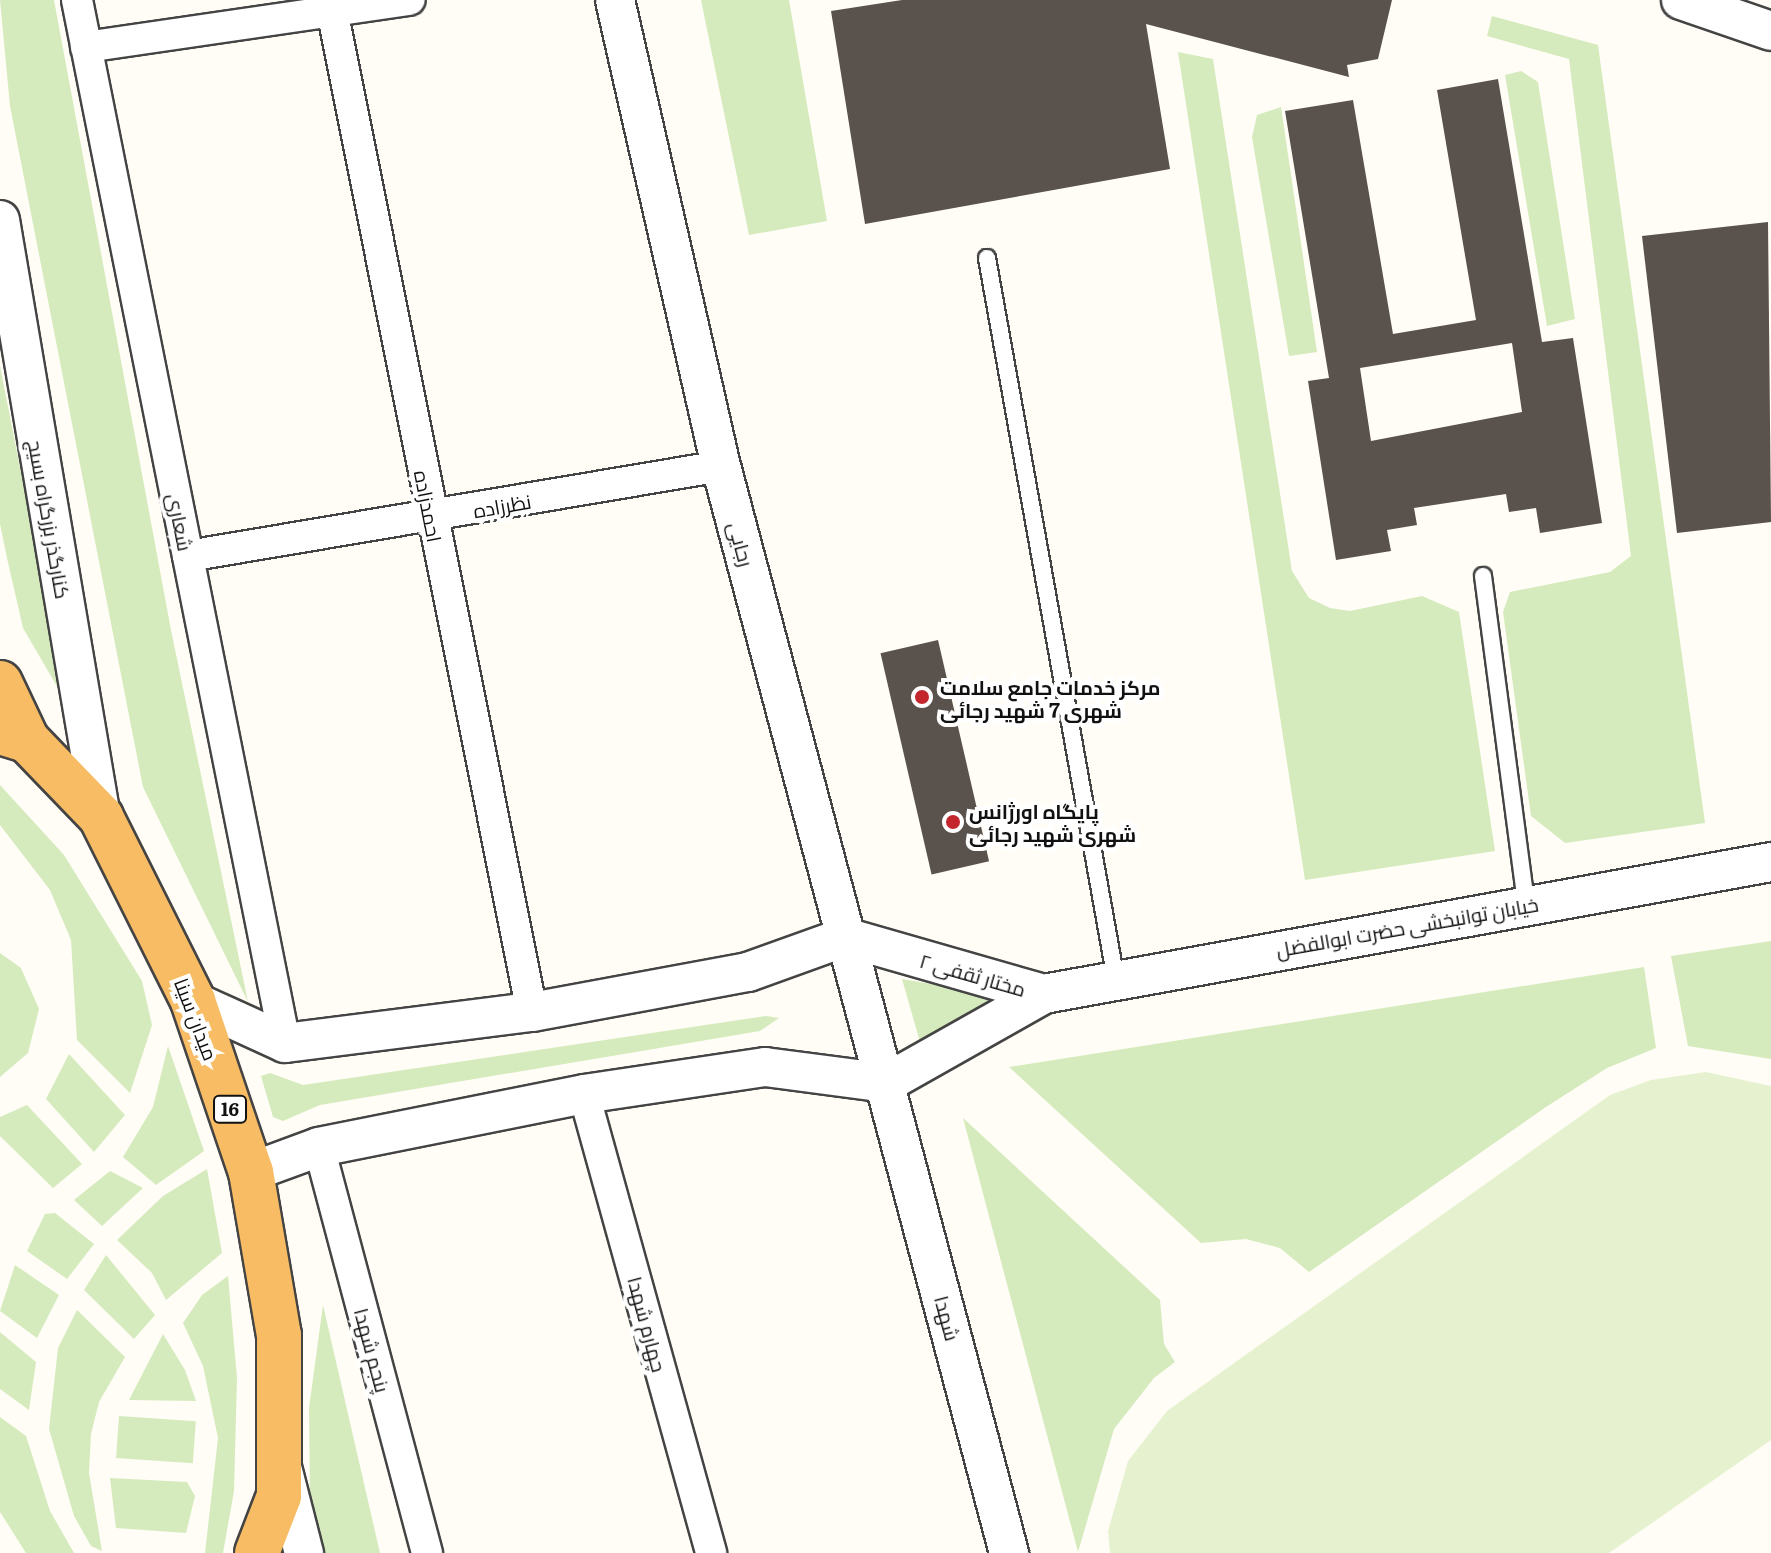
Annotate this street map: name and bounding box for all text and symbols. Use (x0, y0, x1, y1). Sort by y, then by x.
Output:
street label: کنارگذر بزرگراه بسیج (24, 438, 76, 600)
street label: احمدزاده (410, 468, 448, 544)
street label: نظرزاده (471, 488, 533, 522)
street label: شعاری (164, 491, 198, 553)
street label: رجایی (725, 519, 759, 569)
place label: مرکز خدمات جامع سلامت شهری 7 شهید رجائی (940, 674, 1160, 721)
marker: مرکز خدمات جامع سلامت شهری 7 شهید رجائی (911, 686, 933, 708)
place label: پایگاه اورژانس شهری شهید رجائی (969, 798, 1136, 845)
marker: پایگاه اورژانس شهری شهید رجائی (944, 813, 962, 831)
street label: خیابان توانبخشی حضرت ابوالفضل (1274, 891, 1540, 961)
street label: مختار ثقفی ۲ (917, 947, 1029, 1001)
street label: میدان سینا (170, 974, 224, 1064)
road number: 16 (212, 1095, 248, 1123)
street label: چهارم شهدا (624, 1274, 672, 1374)
street label: شهدا (930, 1293, 966, 1343)
street label: پنجم شهدا (350, 1305, 396, 1395)

